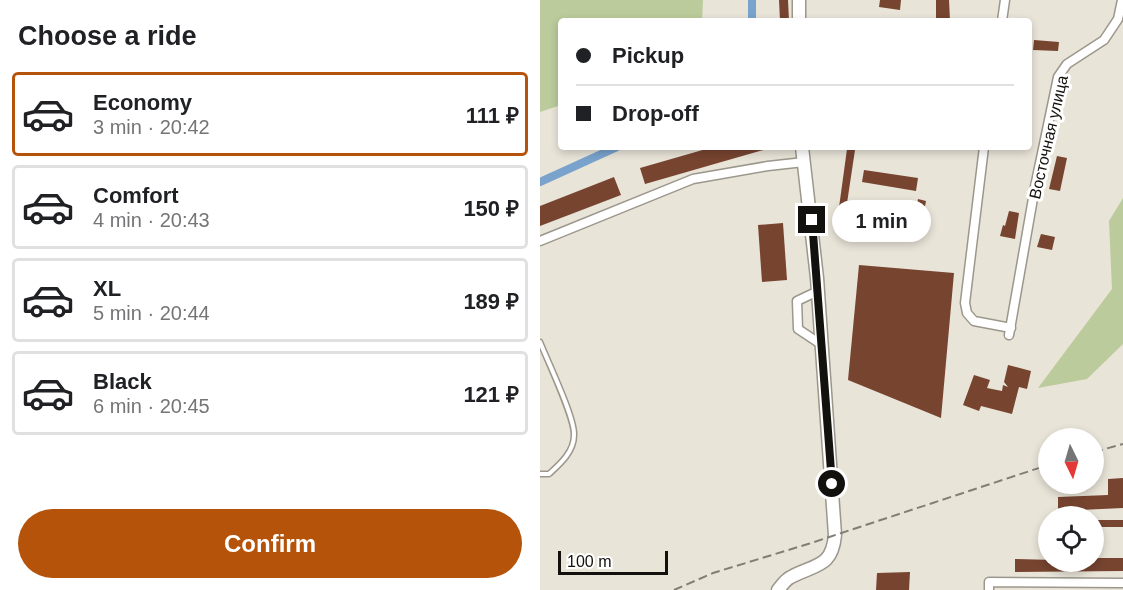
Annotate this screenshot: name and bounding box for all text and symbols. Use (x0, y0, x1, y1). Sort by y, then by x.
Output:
text: Choose a ride (18, 21, 197, 51)
text: Pickup (612, 43, 684, 68)
street label: Восточная улица (1026, 74, 1071, 201)
icon: car (21, 87, 75, 141)
text: Economy (93, 90, 192, 115)
text: Drop-off (612, 101, 699, 126)
text: 111 ₽ (466, 103, 519, 128)
text: 3 min · 20:42 (93, 116, 210, 138)
icon: car (21, 180, 75, 234)
text: Comfort (93, 183, 179, 208)
text: 150 ₽ (463, 196, 519, 221)
callout: 1 min (833, 199, 932, 241)
route end (798, 206, 825, 233)
text: 4 min · 20:43 (93, 209, 210, 231)
text: 1 min (855, 210, 908, 232)
icon: car (21, 273, 75, 327)
text: XL (93, 276, 121, 301)
text: 189 ₽ (463, 289, 519, 314)
text: 5 min · 20:44 (93, 302, 210, 324)
icon: car (21, 366, 75, 420)
text: Black (93, 369, 152, 394)
text: 121 ₽ (463, 382, 519, 407)
text: 6 min · 20:45 (93, 395, 210, 417)
north arrow (1038, 428, 1104, 494)
map controls (1038, 428, 1104, 572)
route start (818, 470, 845, 497)
button: locate (1038, 506, 1104, 572)
button: Confirm (18, 509, 522, 578)
scale bar (558, 548, 668, 576)
text: 100 m (567, 553, 611, 570)

